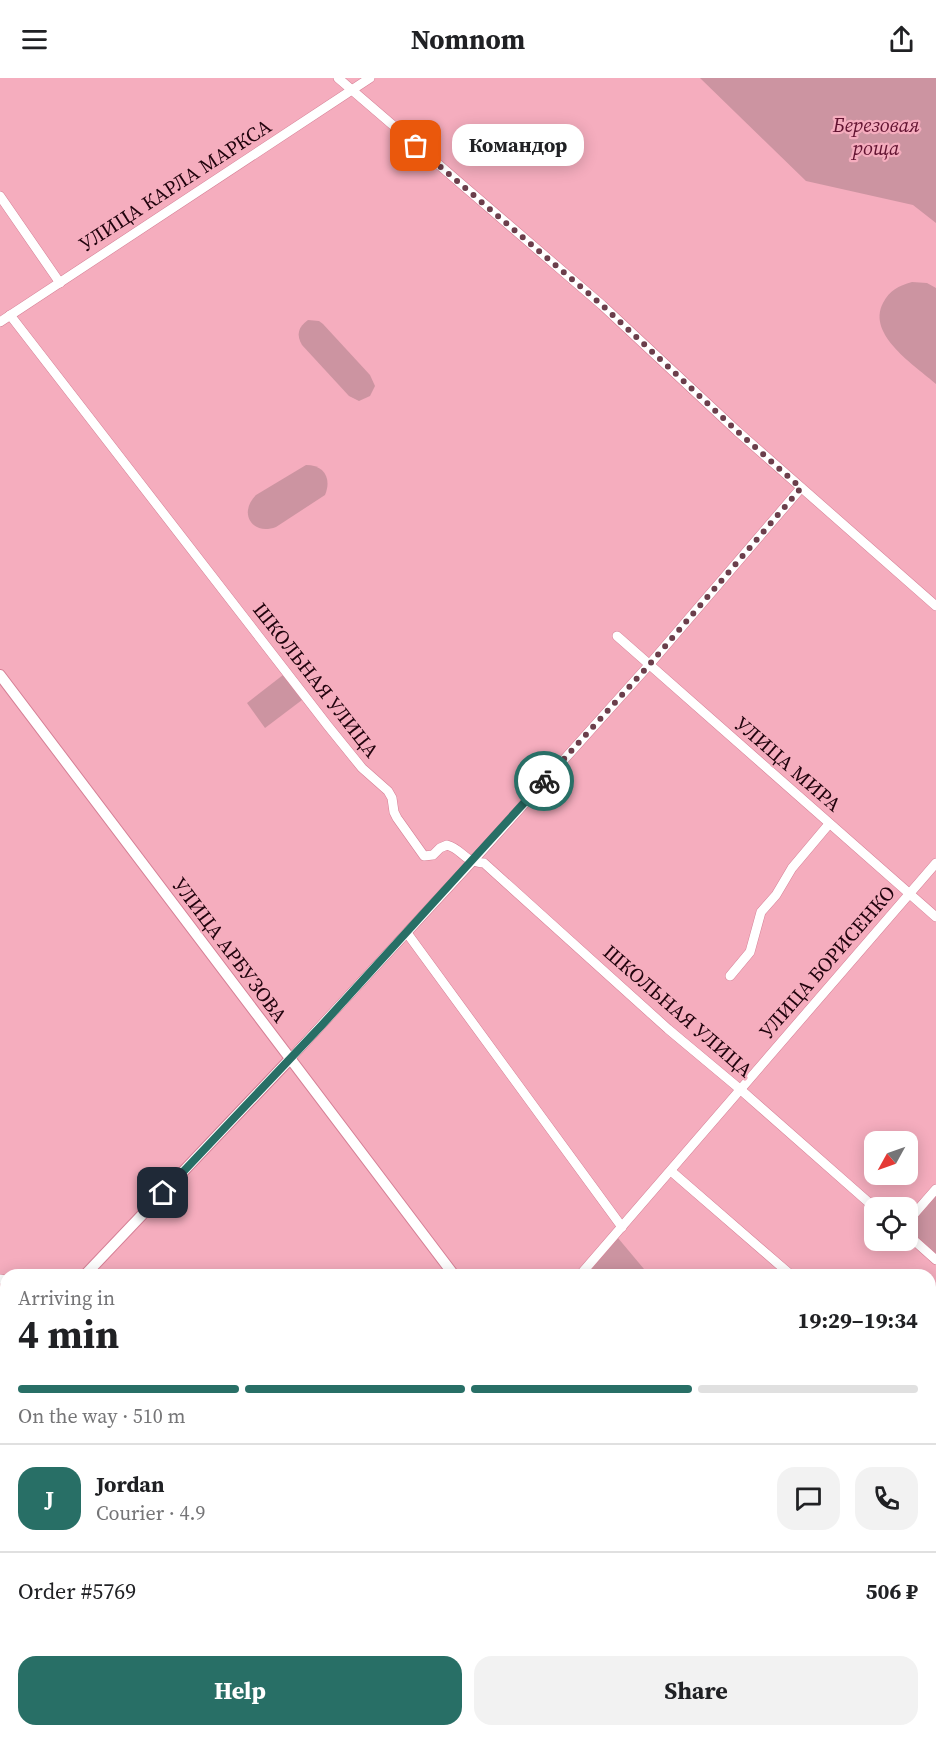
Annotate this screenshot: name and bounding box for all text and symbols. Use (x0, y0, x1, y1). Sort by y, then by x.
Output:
text: Nomnom (411, 21, 525, 58)
icon: menu (18, 23, 51, 56)
icon: share (885, 23, 918, 56)
park label: Березовая роща (832, 111, 919, 162)
street label: УЛИЦА КАРЛА МАРКСА (73, 112, 277, 258)
pin (390, 120, 441, 171)
callout: Командор (452, 125, 584, 167)
icon: bag (399, 129, 432, 162)
text: Командор (469, 131, 567, 159)
street label: ШКОЛЬНАЯ УЛИЦА (247, 597, 386, 764)
street label: УЛИЦА МИРА (729, 710, 848, 819)
courier (514, 751, 574, 811)
icon: bike (528, 765, 561, 798)
street label: УЛИЦА АРБУЗОВА (166, 872, 294, 1029)
street label: УЛИЦА БОРИСЕНКО (753, 879, 901, 1045)
street label: ШКОЛЬНАЯ УЛИЦА (597, 938, 759, 1084)
north arrow (864, 1131, 918, 1185)
map controls (864, 1131, 918, 1251)
pin (137, 1167, 188, 1218)
icon: home (146, 1176, 179, 1209)
button: locate (864, 1197, 918, 1251)
text: Arriving in (18, 1284, 115, 1312)
text: 19:29–19:34 (798, 1305, 918, 1335)
text: 4 min (18, 1308, 119, 1361)
text: On the way · 510 m (18, 1402, 185, 1430)
button: chat (777, 1467, 840, 1530)
button: phone (855, 1467, 918, 1530)
text: Jordan (96, 1469, 164, 1499)
text: J (45, 1483, 54, 1513)
text: Courier · 4.9 (96, 1499, 205, 1527)
text: Order #5769 (18, 1576, 136, 1606)
text: 506 ₽ (866, 1576, 918, 1606)
button: Help (18, 1656, 462, 1725)
button: Share (474, 1656, 918, 1725)

